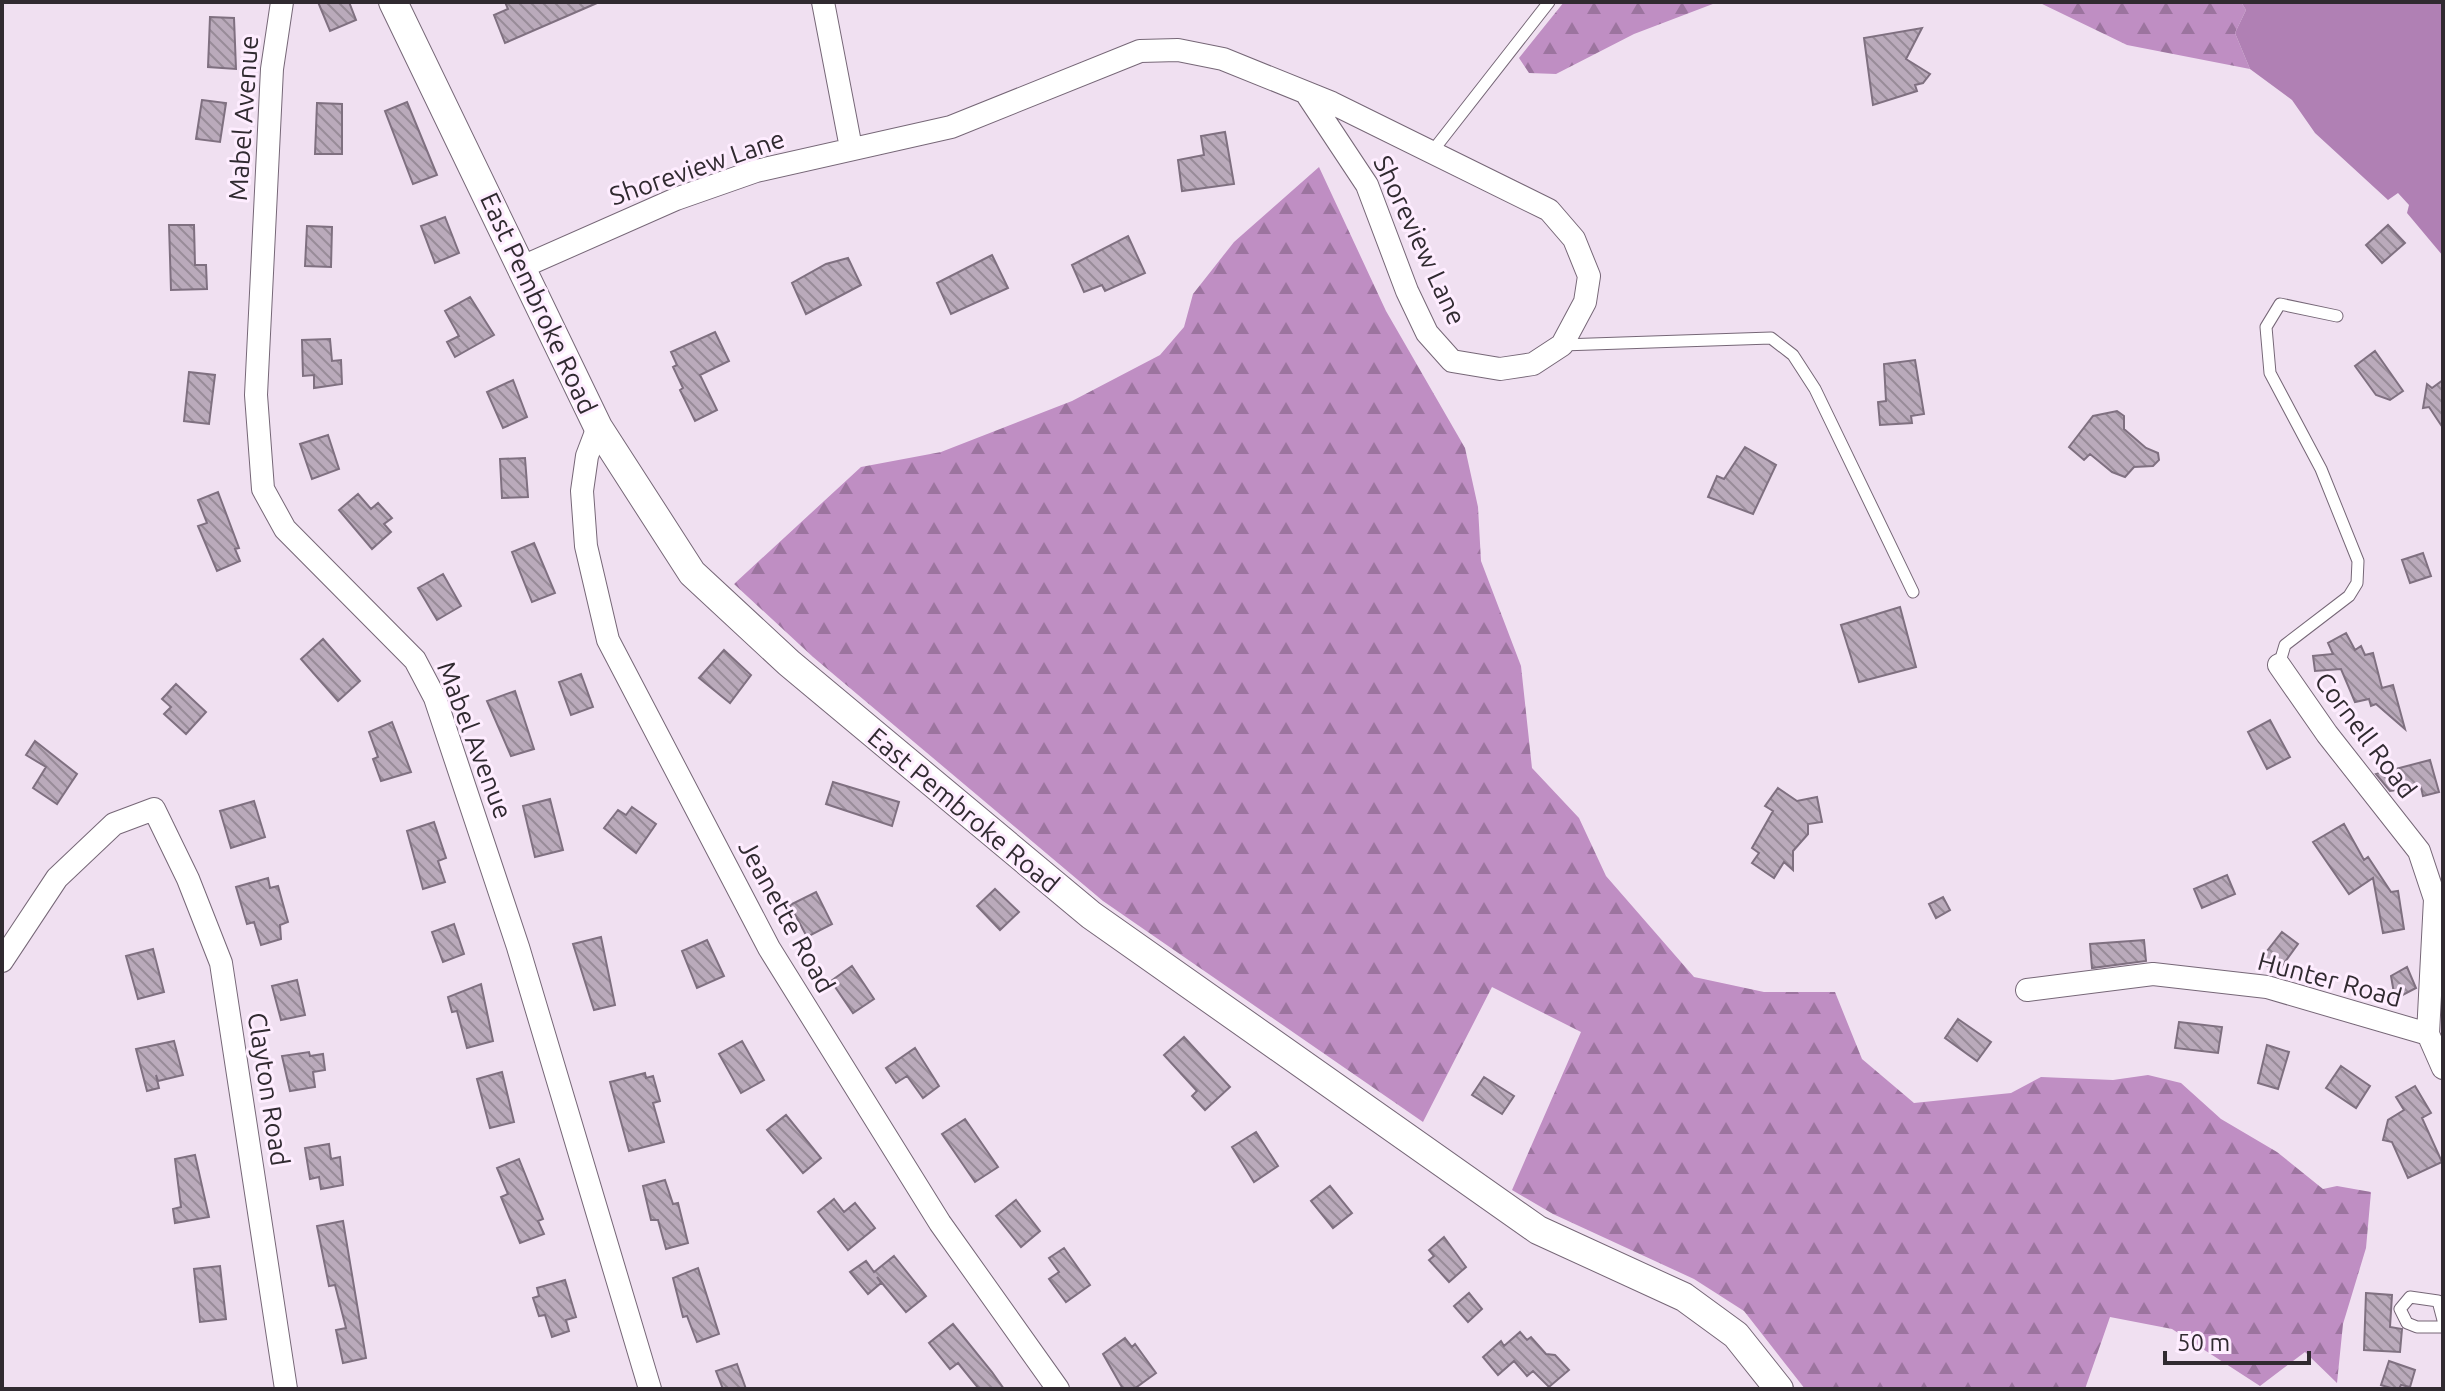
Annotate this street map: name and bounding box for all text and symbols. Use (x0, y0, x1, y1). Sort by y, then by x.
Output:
street label: Mabel Avenue (223, 34, 263, 202)
street label: Shoreview Lane (606, 123, 788, 211)
street label: Shoreview Lane (1368, 151, 1472, 329)
street label: East Pembroke Road (475, 188, 603, 418)
street label: Mabel Avenue (432, 657, 518, 823)
street label: Cornell Road (2309, 667, 2423, 803)
street label: East Pembroke Road (863, 722, 1065, 898)
street label: Jeanette Road (733, 834, 841, 998)
street label: Hunter Road (2255, 946, 2405, 1012)
street label: Clayton Road (243, 1010, 295, 1168)
scale bar (2165, 1315, 2309, 1365)
text: 50 m (2177, 1329, 2230, 1356)

